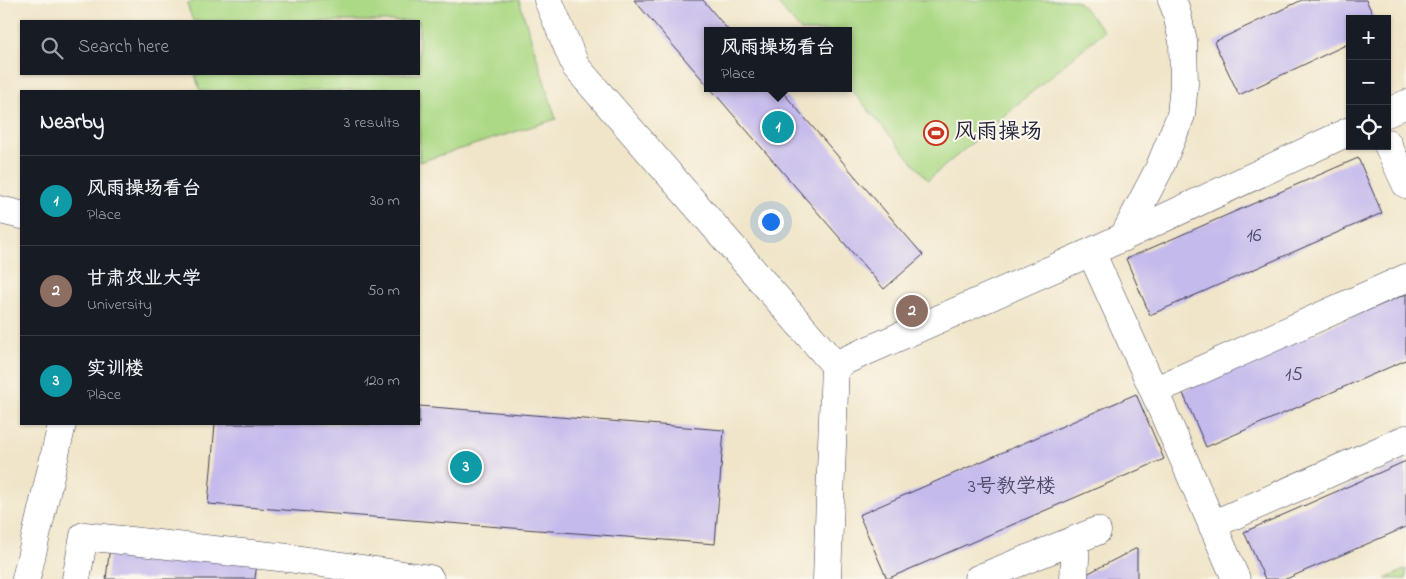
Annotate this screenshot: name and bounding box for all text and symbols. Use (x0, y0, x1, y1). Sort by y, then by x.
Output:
map controls (1346, 15, 1391, 150)
button: + (1346, 15, 1391, 60)
search box (20, 20, 420, 75)
popup (704, 27, 852, 92)
icon: search (38, 34, 66, 62)
text: Search here (78, 34, 169, 61)
text: 风雨操场看台 (721, 35, 835, 62)
button: − (1346, 60, 1391, 105)
text: Place (721, 62, 755, 86)
button: locate (1346, 105, 1391, 150)
text: Nearby (40, 108, 104, 138)
pin: 1 (762, 108, 794, 146)
text: 3 results (344, 111, 400, 135)
place label: 风雨操场 (954, 117, 1042, 149)
sports icon: 风雨操场 (923, 120, 949, 146)
text: 风雨操场看台 (87, 176, 201, 203)
text: 1 (53, 189, 59, 213)
text: 30 m (370, 189, 400, 213)
text: Place (87, 203, 121, 227)
your location (758, 209, 784, 235)
house number: 16 (1246, 222, 1262, 251)
text: 甘肃农业大学 (87, 266, 201, 293)
text: 2 (52, 279, 60, 303)
text: 50 m (368, 279, 400, 303)
pin: 2 (896, 292, 928, 330)
text: University (87, 293, 152, 317)
text: 实训楼 (87, 356, 144, 383)
house number: 15 (1285, 361, 1303, 390)
text: 3 (53, 369, 59, 393)
text: 120 m (364, 369, 400, 393)
text: Place (87, 383, 121, 407)
pin: 3 (450, 448, 482, 486)
house number: 3号教学楼 (968, 473, 1056, 502)

